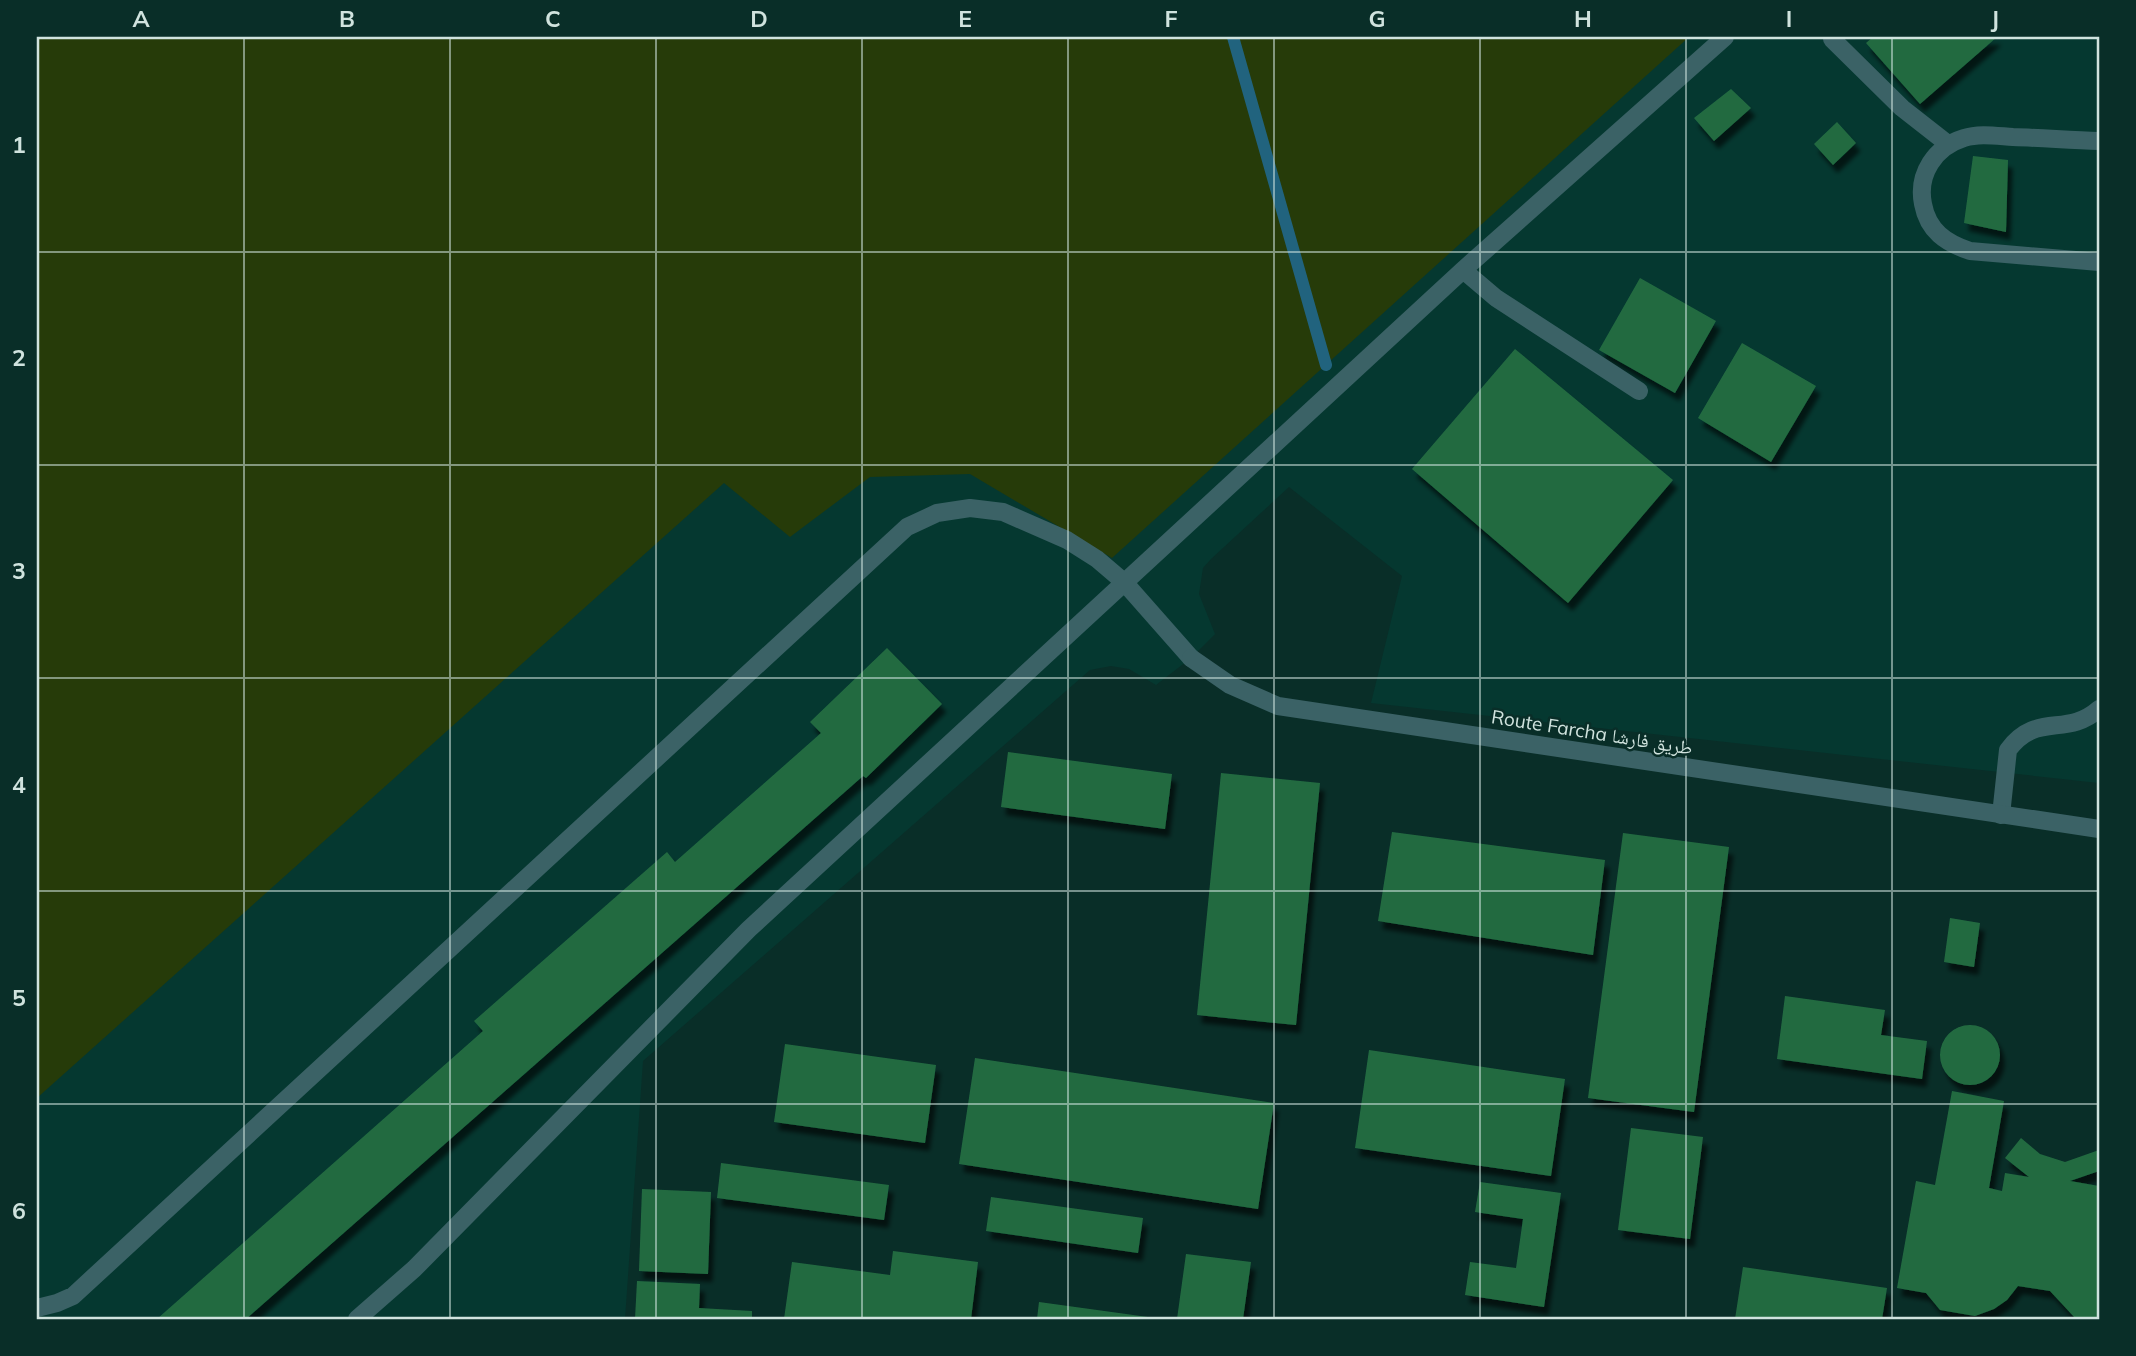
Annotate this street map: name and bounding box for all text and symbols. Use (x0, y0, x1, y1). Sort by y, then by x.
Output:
text: A (132, 4, 150, 33)
text: B (339, 4, 355, 33)
text: C (545, 4, 561, 33)
text: D (750, 4, 768, 33)
text: E (958, 4, 972, 33)
text: F (1164, 4, 1178, 33)
text: G (1368, 4, 1386, 33)
text: H (1574, 4, 1592, 33)
text: I (1786, 4, 1792, 33)
text: J (1991, 4, 1999, 33)
text: 1 (12, 130, 26, 159)
text: 2 (12, 343, 26, 372)
text: 3 (12, 556, 26, 585)
street label: Route Farcha طريق فارشا (1490, 704, 1694, 760)
text: 4 (12, 770, 26, 799)
text: 5 (12, 983, 26, 1012)
text: 6 (12, 1196, 26, 1225)

